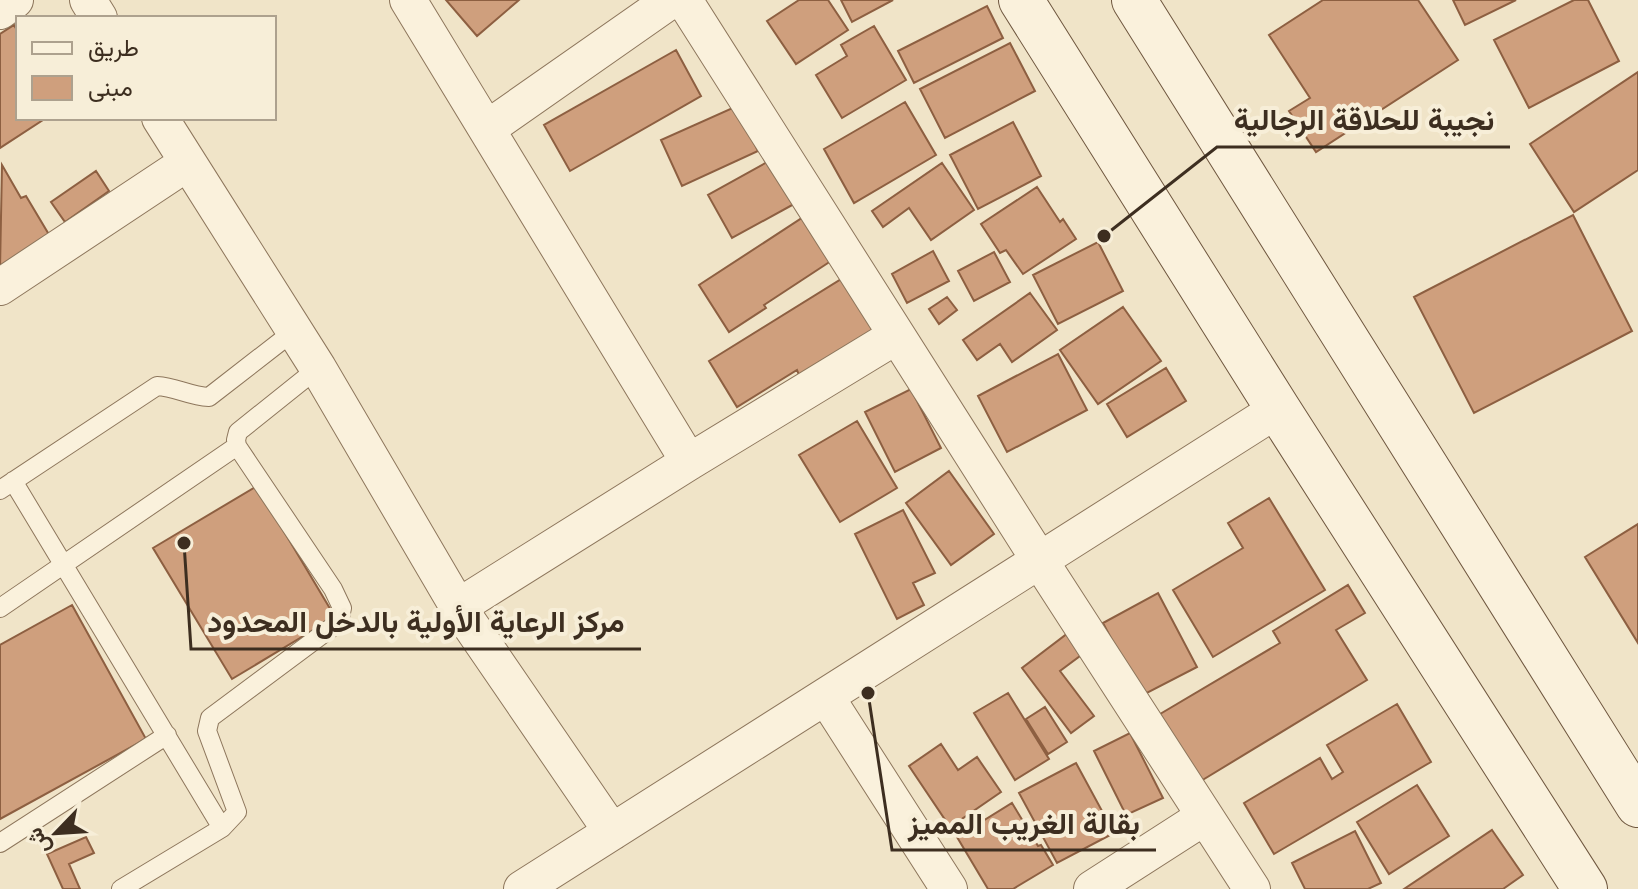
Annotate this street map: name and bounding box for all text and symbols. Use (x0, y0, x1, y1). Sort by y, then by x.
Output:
legend (16, 16, 276, 120)
text: طريق (88, 33, 139, 63)
text: مبنى (88, 73, 133, 102)
callout: نجيبة للحلاقة الرجالية (1217, 93, 1510, 147)
text: نجيبة للحلاقة الرجالية (1234, 101, 1494, 138)
callout: مركز الرعاية الأولية بالدخل المحدود (191, 595, 641, 649)
text: مركز الرعاية الأولية بالدخل المحدود (207, 603, 625, 640)
north arrow (16, 793, 96, 873)
callout: بقالة الغريب المميز (892, 796, 1156, 850)
text: بقالة الغريب المميز (907, 805, 1140, 842)
text: ش (21, 824, 56, 859)

